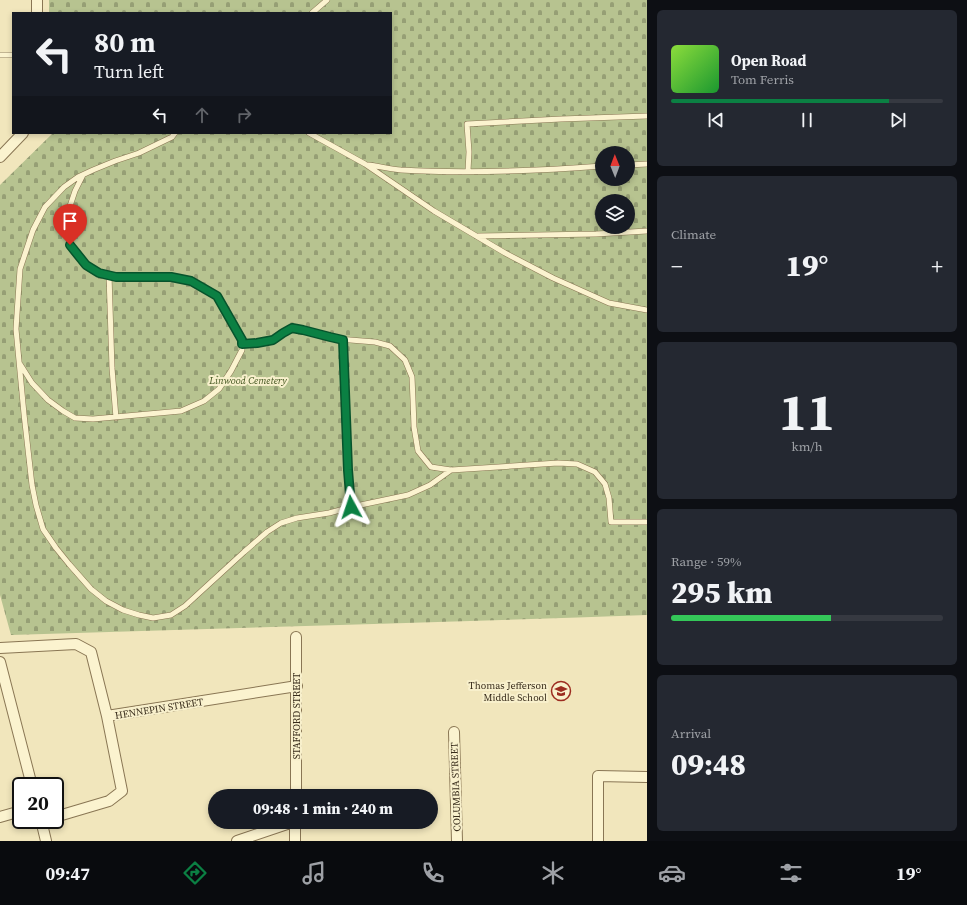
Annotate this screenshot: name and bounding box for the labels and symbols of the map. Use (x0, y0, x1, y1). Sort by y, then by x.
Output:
north arrow (595, 146, 635, 186)
pin (53, 204, 87, 245)
park label: Linwood Cemetery (208, 374, 287, 387)
position arrow (330, 486, 372, 528)
street label: STAFFORD STREET (290, 673, 303, 759)
place label: Thomas Jefferson Middle School (469, 679, 547, 704)
school or university icon: Thomas Jefferson Middle School (550, 680, 572, 702)
street label: HENNEPIN STREET (114, 695, 204, 722)
street label: COLUMBIA STREET (447, 742, 464, 832)
speed limit sign: 20 (12, 777, 64, 829)

